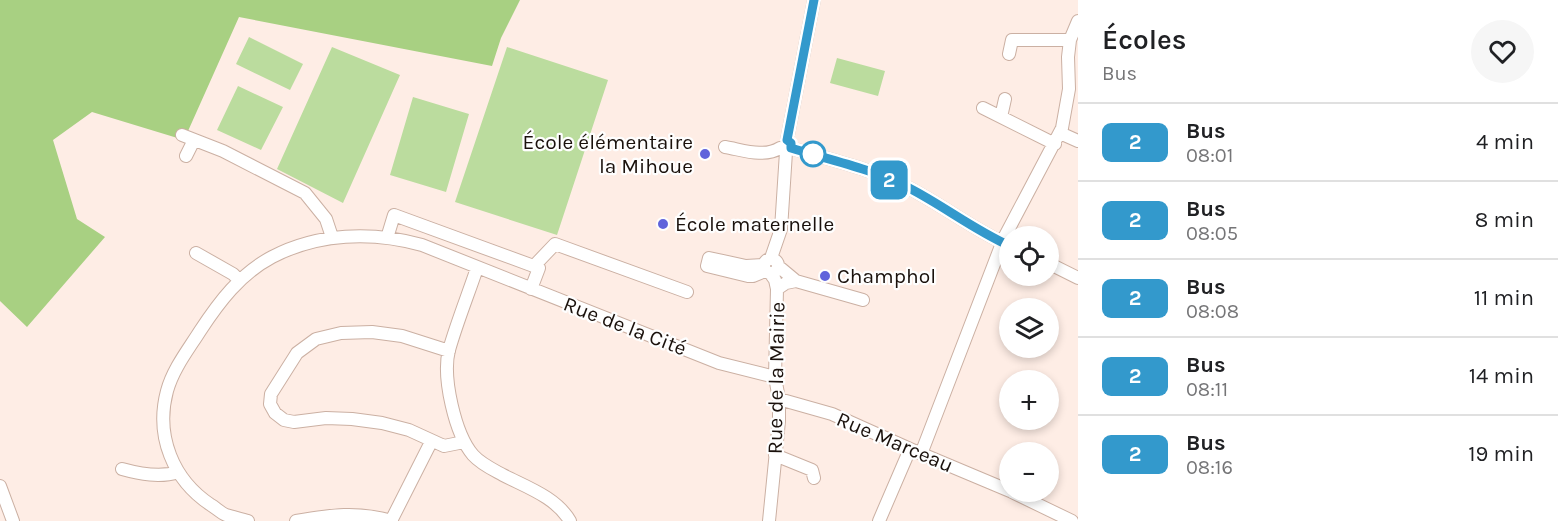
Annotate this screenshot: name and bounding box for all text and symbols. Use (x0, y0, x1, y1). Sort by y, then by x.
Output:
button: heart (1471, 20, 1534, 83)
text: Écoles (1102, 23, 1186, 56)
text: Bus (1102, 62, 1137, 85)
text: Bus (1186, 118, 1226, 144)
text: 4 min (1476, 129, 1534, 155)
place label: École élémentaire la Mihoue (523, 130, 693, 178)
text: 2 (1129, 130, 1141, 154)
unlabelled marker (800, 141, 826, 167)
text: 08:01 (1186, 144, 1233, 167)
marker: École élémentaire la Mihoue (698, 147, 712, 161)
line badge: 2 (870, 160, 908, 200)
text: 2 (883, 168, 895, 192)
text: Bus (1186, 196, 1226, 222)
text: 8 min (1475, 207, 1534, 233)
text: 2 (1129, 208, 1141, 232)
place label: École maternelle (675, 212, 834, 236)
marker: École maternelle (656, 217, 670, 231)
text: 08:05 (1186, 222, 1238, 245)
map controls (999, 226, 1059, 502)
button: locate (999, 226, 1059, 286)
place label: Champhol (837, 264, 936, 288)
marker: Champhol (818, 269, 832, 283)
text: Bus (1186, 274, 1226, 300)
text: 11 min (1474, 285, 1534, 311)
text: 2 (1129, 286, 1141, 310)
street label: Rue de la Cité (560, 292, 690, 360)
button: layers (999, 298, 1059, 358)
text: 08:08 (1186, 300, 1239, 323)
street label: Rue de la Mairie (763, 302, 789, 454)
text: Bus (1186, 352, 1226, 378)
text: 14 min (1469, 363, 1534, 389)
text: 2 (1129, 364, 1141, 388)
button: + (999, 370, 1059, 430)
text: 08:11 (1186, 378, 1228, 401)
street label: Rue Marceau (833, 407, 957, 477)
text: Bus (1186, 430, 1226, 456)
text: 19 min (1468, 441, 1534, 467)
button: − (999, 442, 1059, 502)
text: 2 (1129, 442, 1141, 466)
text: 08:16 (1186, 456, 1233, 479)

